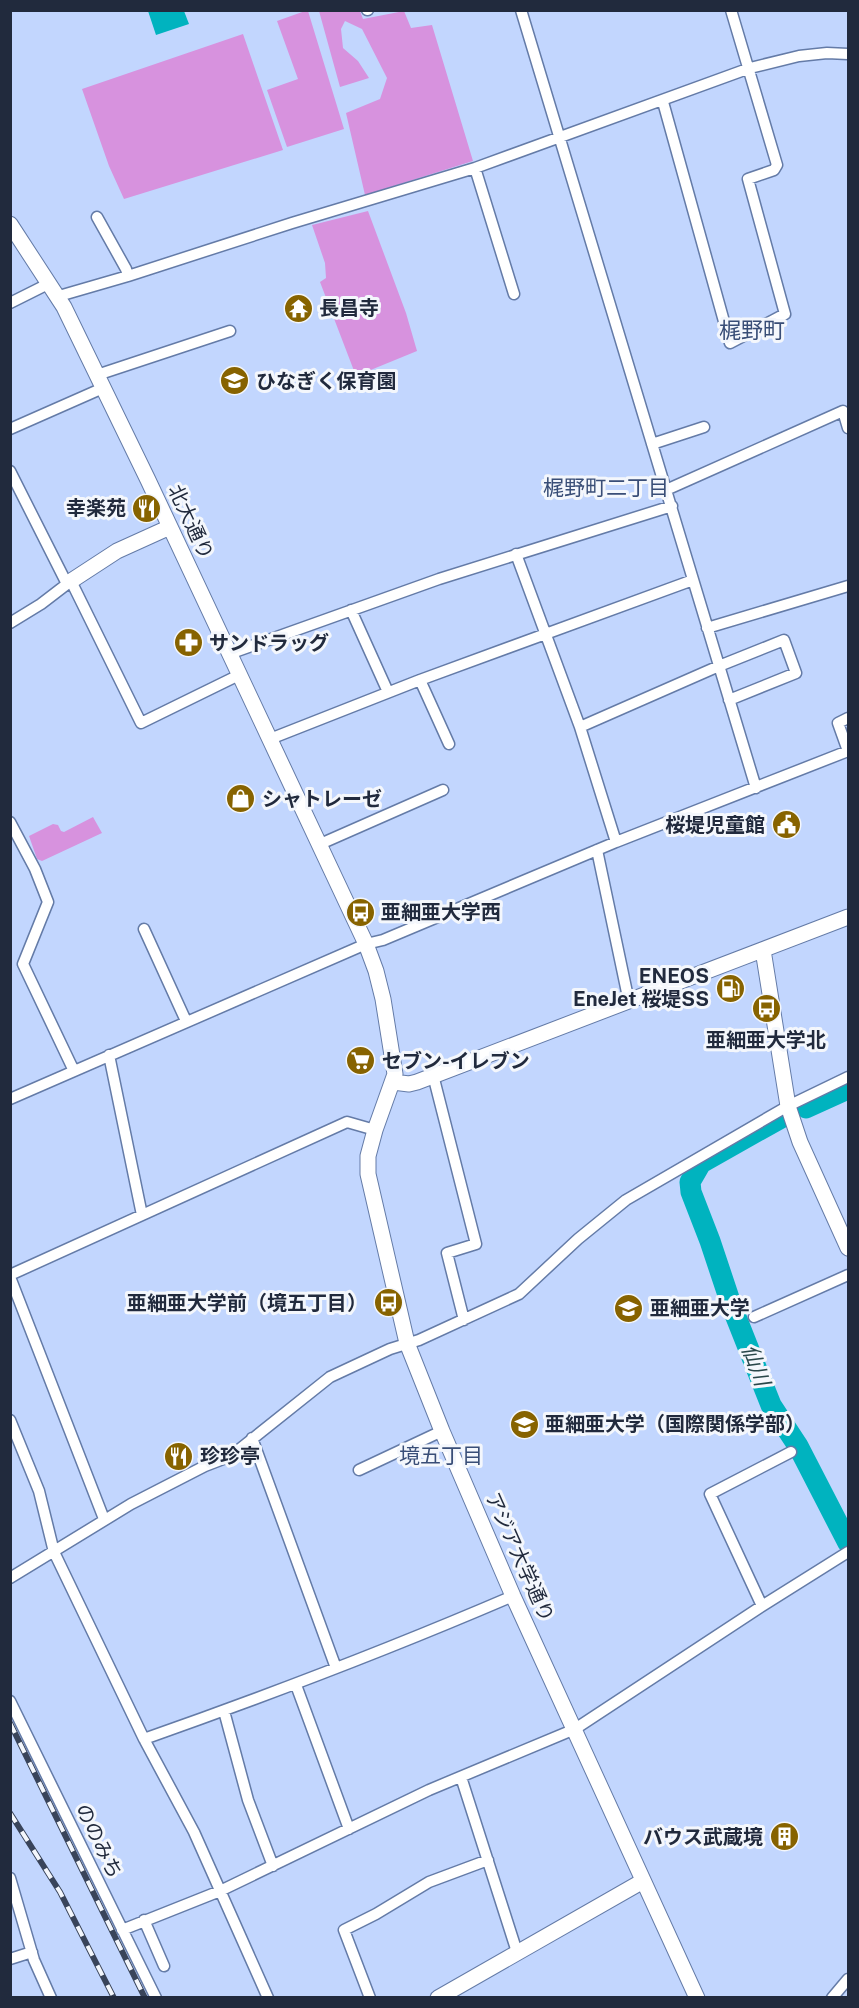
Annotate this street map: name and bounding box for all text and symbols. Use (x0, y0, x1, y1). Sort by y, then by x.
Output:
temple icon: 長昌寺 (282, 292, 314, 324)
place label: 長昌寺 (319, 296, 379, 320)
district label: 梶野町 (719, 317, 785, 343)
school or university icon: ひなぎく保育園 (219, 365, 251, 397)
place label: ひなぎく保育園 (256, 369, 396, 393)
district label: 梶野町二丁目 (543, 475, 669, 500)
street label: 北大通り (163, 481, 219, 563)
restaurant icon: 幸楽苑 (131, 492, 163, 524)
place label: 幸楽苑 (66, 496, 126, 520)
pharmacy icon: サンドラッグ (172, 627, 204, 659)
place label: サンドラッグ (209, 631, 329, 655)
shop icon: シャトレーゼ (225, 783, 257, 815)
place label: シャトレーゼ (262, 787, 382, 811)
public building icon: 桜堤児童館 (770, 809, 802, 841)
place label: 桜堤児童館 (665, 813, 765, 837)
bus stop icon: 亜細亜大学西 (344, 896, 376, 928)
place label: 亜細亜大学西 (381, 900, 501, 924)
place label: ENEOS EneJet 桜堤SS (573, 964, 709, 1011)
fuel station icon: ENEOS EneJet 桜堤SS (714, 972, 746, 1004)
bus stop icon: 亜細亜大学北 (750, 993, 782, 1025)
place label: 亜細亜大学北 (706, 1028, 826, 1052)
supermarket icon: セブン-イレブン (345, 1045, 377, 1077)
place label: セブン-イレブン (382, 1049, 530, 1073)
bus stop icon: 亜細亜大学前（境五丁目） (372, 1287, 404, 1319)
place label: 亜細亜大学前（境五丁目） (127, 1291, 367, 1315)
school or university icon: 亜細亜大学 (613, 1292, 645, 1324)
place label: 亜細亜大学 (650, 1296, 750, 1320)
water label: 仙川 (737, 1341, 776, 1391)
school or university icon: 亜細亜大学（国際関係学部） (508, 1408, 540, 1440)
place label: 亜細亜大学（国際関係学部） (545, 1412, 805, 1436)
restaurant icon: 珍珍亭 (163, 1440, 195, 1472)
district label: 境五丁目 (399, 1443, 483, 1468)
place label: 珍珍亭 (200, 1444, 260, 1468)
street label: アジア大学通り (481, 1489, 559, 1625)
street label: ののみち (71, 1800, 127, 1882)
building icon: バウス武蔵境 (768, 1821, 800, 1853)
place label: バウス武蔵境 (643, 1825, 763, 1849)

